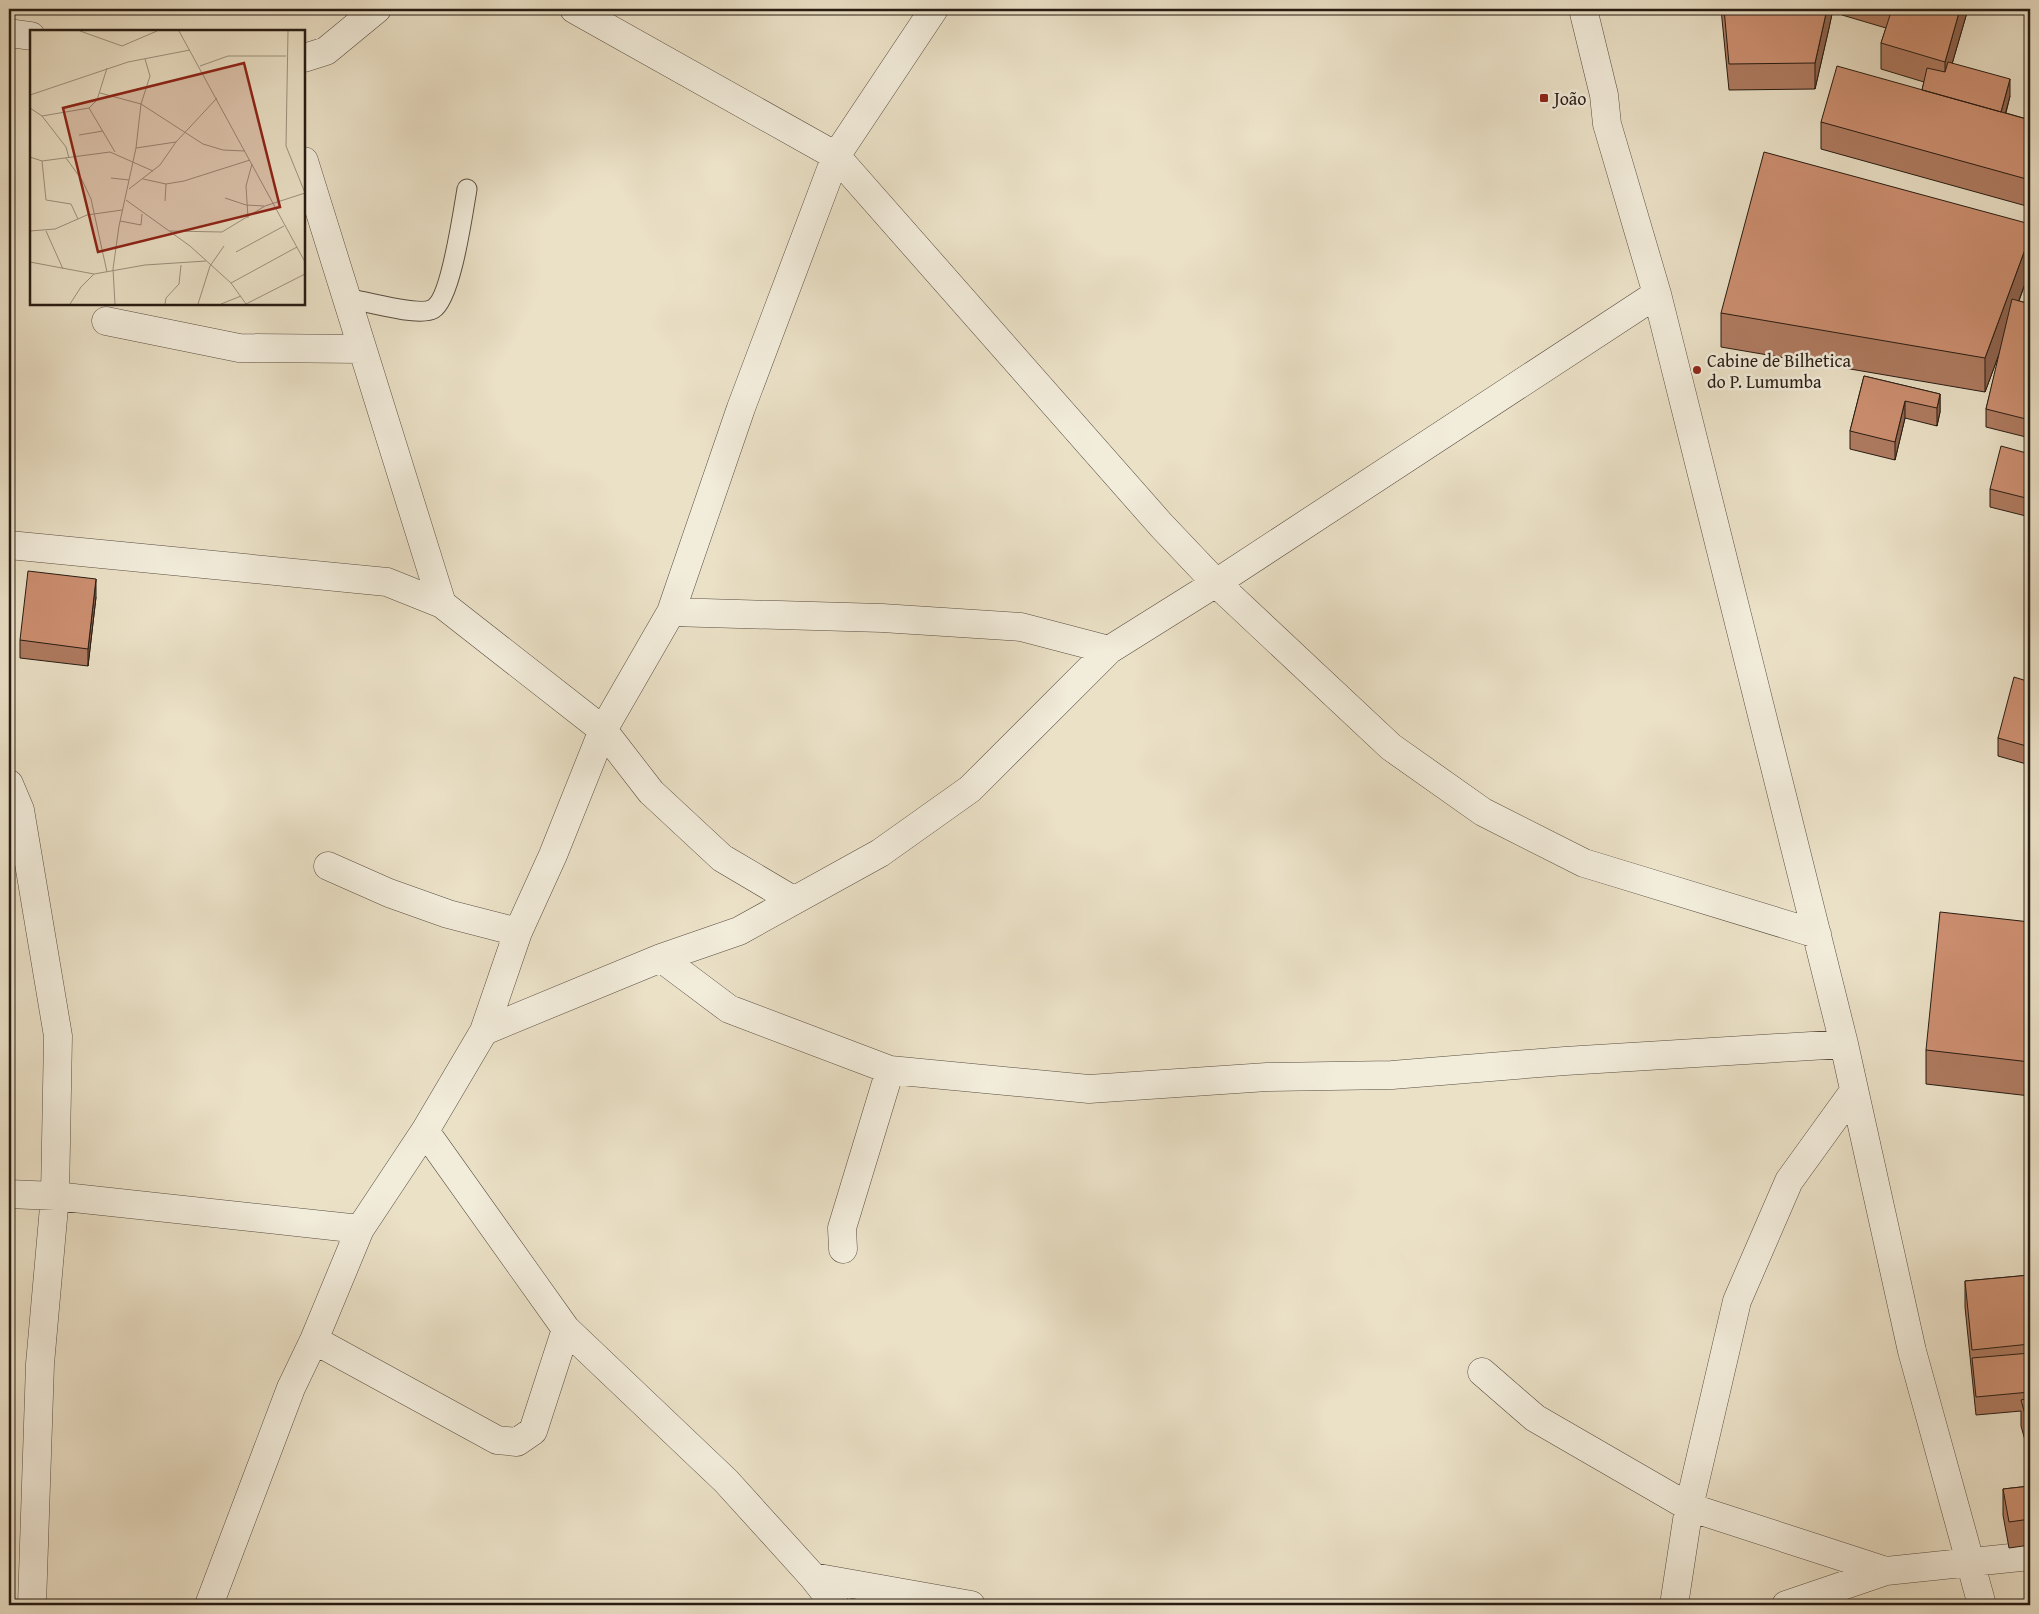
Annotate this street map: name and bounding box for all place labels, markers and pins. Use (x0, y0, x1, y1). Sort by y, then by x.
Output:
place label: João (1552, 85, 1587, 112)
marker: João (1538, 92, 1550, 104)
place label: Cabine de Bilhetica do P. Lumumba (1707, 347, 1851, 395)
marker: Cabine de Bilhetica do P. Lumumba (1691, 364, 1703, 376)

